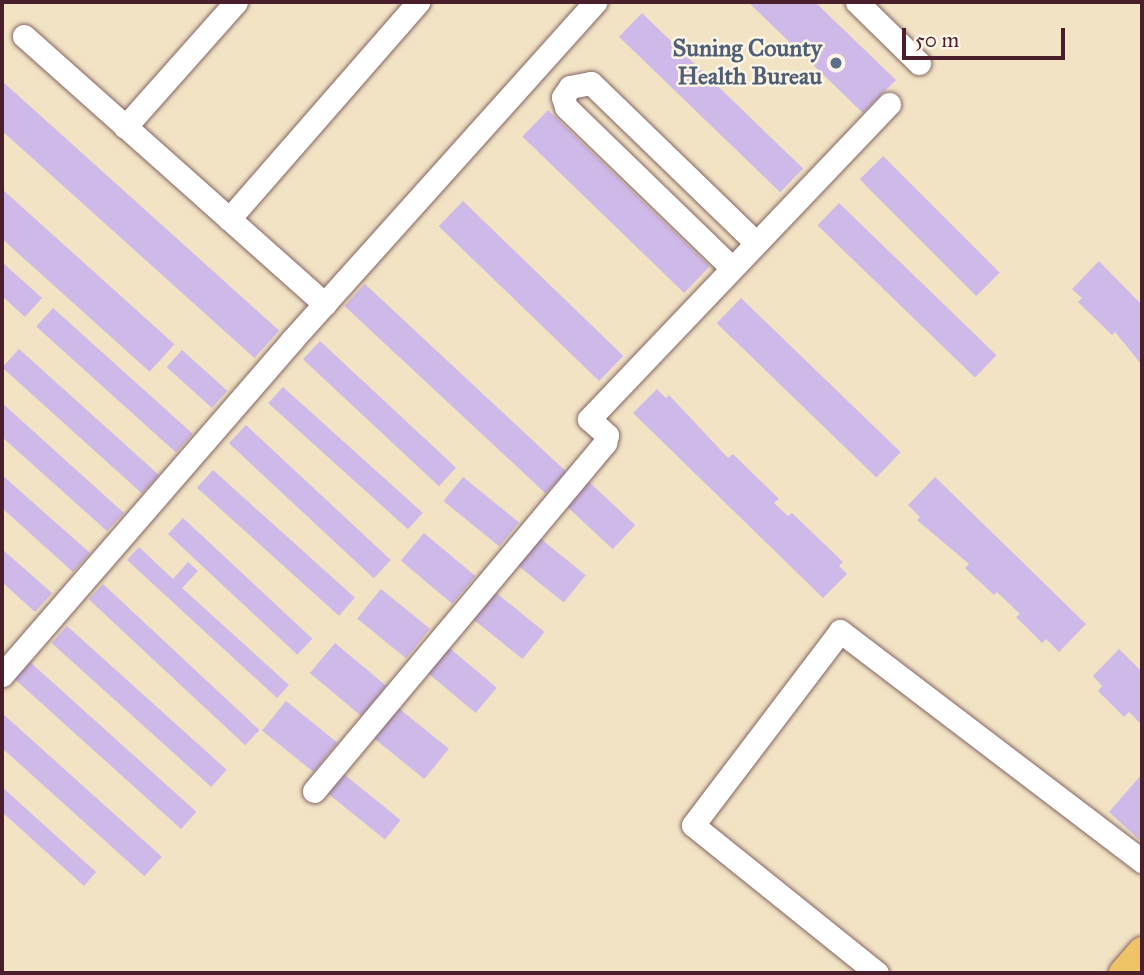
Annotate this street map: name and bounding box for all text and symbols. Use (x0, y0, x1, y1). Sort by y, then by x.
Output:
scale bar (906, 14, 1069, 58)
text: 50 m (915, 27, 959, 53)
place label: Suning County Health Bureau (672, 35, 822, 91)
marker: Suning County Health Bureau (828, 55, 844, 71)

